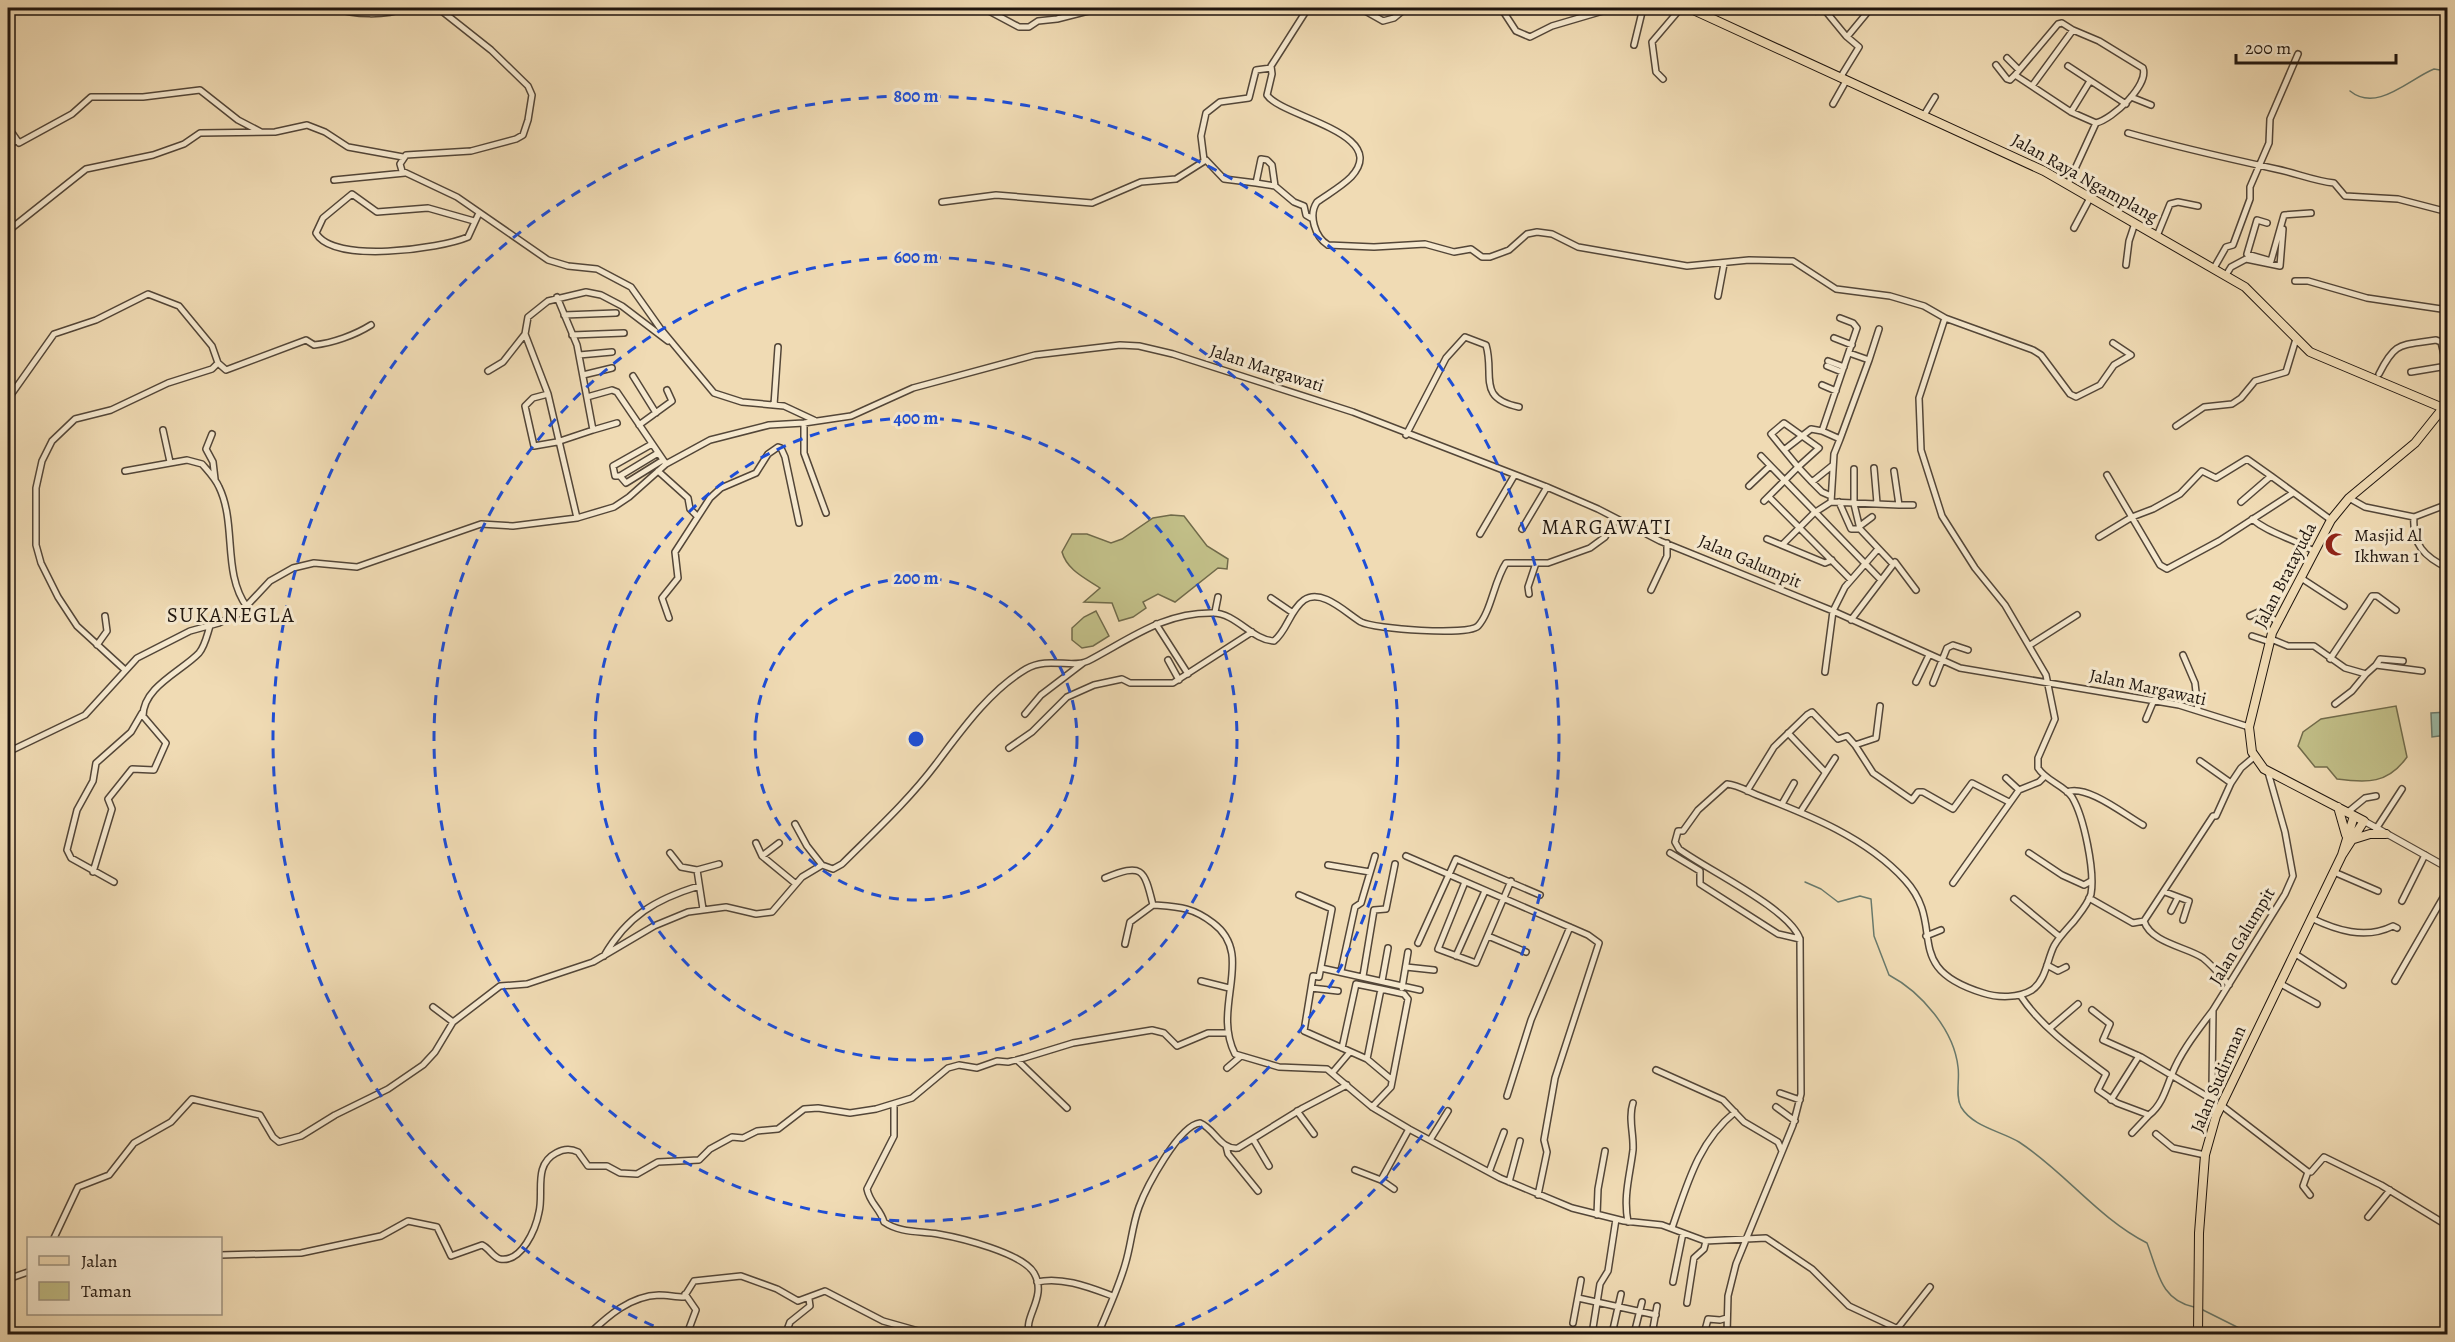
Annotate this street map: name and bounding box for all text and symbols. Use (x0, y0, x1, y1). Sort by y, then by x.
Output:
scale bar (2236, 27, 2396, 65)
text: 200 m (2245, 36, 2291, 60)
text: 800 m (894, 84, 938, 108)
street label: Jalan Raya Ngamplang (2007, 128, 2163, 228)
text: 600 m (894, 245, 938, 269)
street label: Jalan Margawati (1207, 338, 1327, 398)
text: 400 m (894, 406, 938, 430)
district label: MARGAWATI (1541, 513, 1673, 541)
street label: Jalan Bratayuda (2248, 518, 2322, 632)
place label: Masjid Al Ikhwan 1 (2354, 523, 2423, 568)
street label: Jalan Galumpit (1695, 529, 1805, 594)
mosque icon: Masjid Al Ikhwan 1 (2323, 532, 2349, 558)
text: 200 m (893, 566, 939, 590)
district label: SUKANEGLA (167, 601, 295, 629)
street label: Jalan Margawati (2087, 663, 2209, 711)
centre of rings (906, 729, 926, 749)
street label: Jalan Galumpit (2203, 883, 2281, 989)
street label: Jalan Sudirman (2185, 1022, 2251, 1136)
legend (27, 1237, 222, 1315)
text: Jalan (81, 1249, 118, 1273)
text: Taman (81, 1279, 132, 1303)

